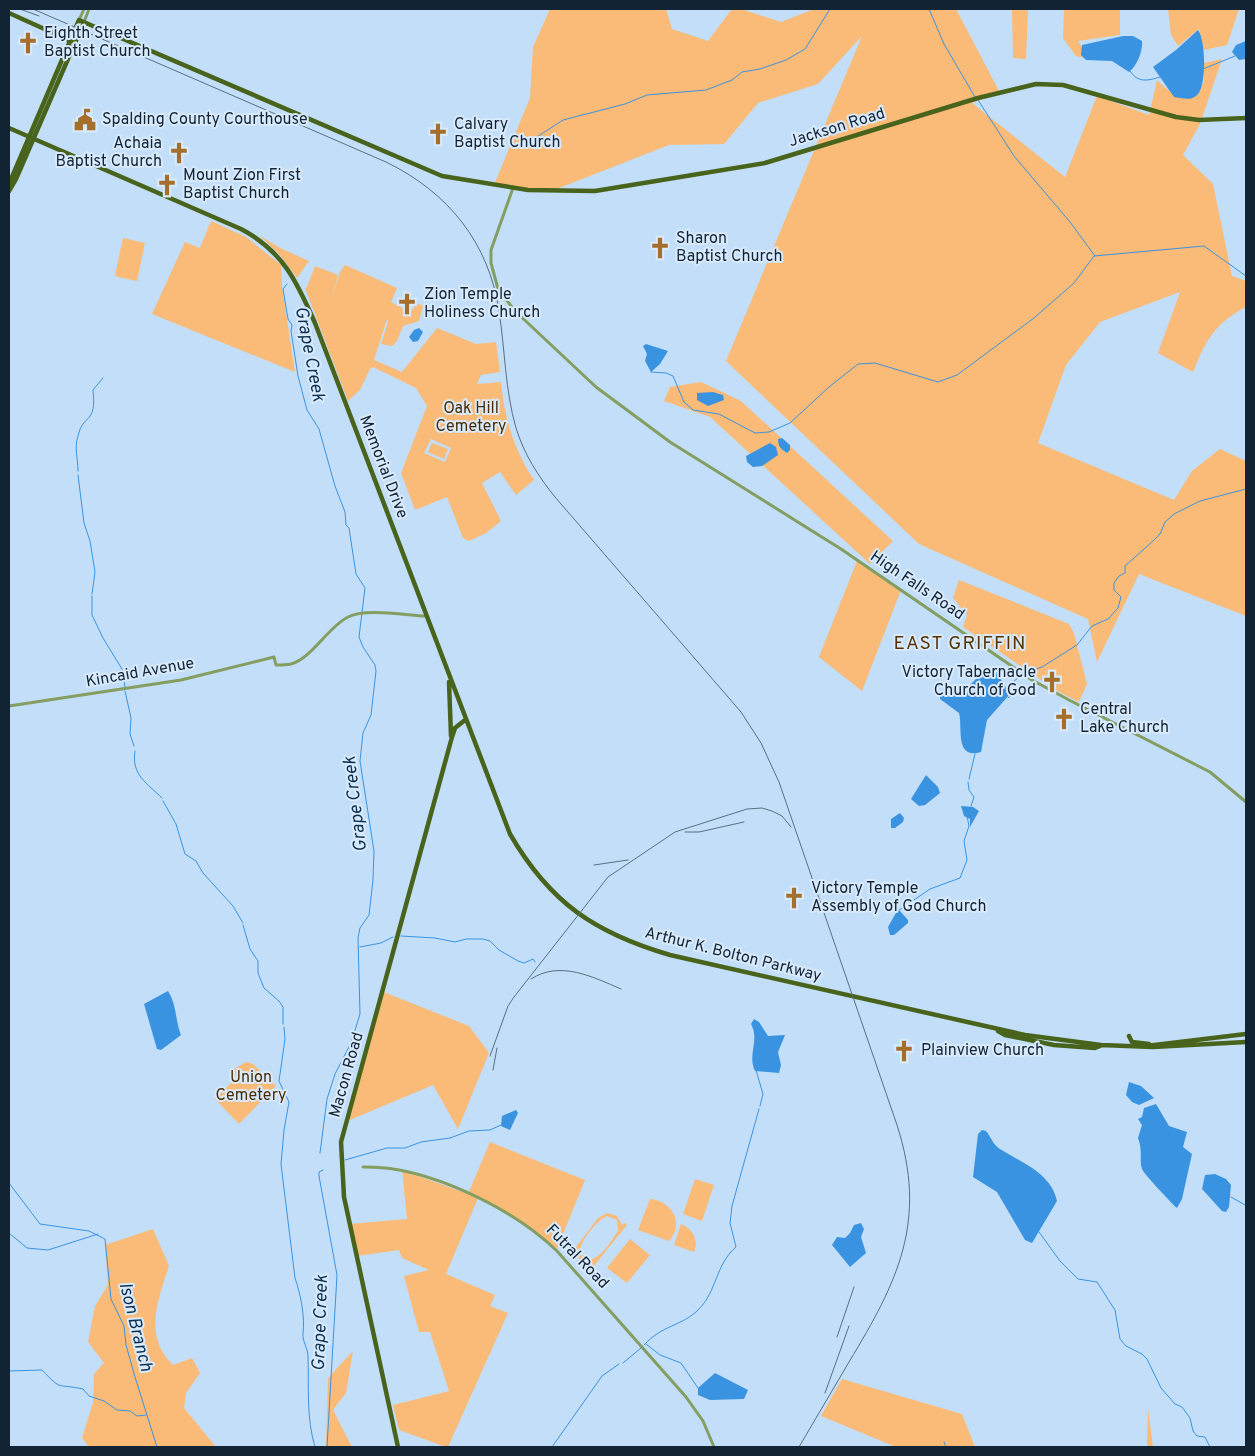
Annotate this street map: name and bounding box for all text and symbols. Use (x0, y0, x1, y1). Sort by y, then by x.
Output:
place label: Eighth Street Baptist Church (44, 24, 150, 62)
church icon: Eighth Street Baptist Church (15, 30, 41, 56)
street label: Jackson Road (786, 104, 888, 152)
public building icon: Spalding County Courthouse (72, 107, 98, 133)
place label: Spalding County Courthouse (102, 110, 308, 130)
place label: Calvary Baptist Church (454, 115, 560, 153)
church icon: Calvary Baptist Church (425, 121, 451, 147)
place label: Achaia Baptist Church (56, 134, 162, 172)
church icon: Achaia Baptist Church (166, 140, 192, 166)
place label: Mount Zion First Baptist Church (183, 166, 301, 204)
church icon: Mount Zion First Baptist Church (154, 172, 180, 198)
place label: Sharon Baptist Church (676, 229, 782, 267)
church icon: Sharon Baptist Church (647, 235, 673, 261)
place label: Zion Temple Holiness Church (424, 285, 540, 323)
church icon: Zion Temple Holiness Church (394, 291, 420, 317)
water label: Grape Creek (289, 305, 330, 404)
park label: Oak Hill Cemetery (436, 399, 506, 437)
street label: Memorial Drive (354, 413, 412, 521)
street label: High Falls Road (866, 547, 968, 625)
district label: EAST GRIFFIN (894, 632, 1026, 656)
street label: Kincaid Avenue (84, 654, 196, 692)
place label: Victory Tabernacle Church of God (902, 663, 1036, 701)
church icon: Victory Tabernacle Church of God (1039, 669, 1065, 695)
place label: Central Lake Church (1080, 700, 1169, 738)
church icon: Central Lake Church (1051, 706, 1077, 732)
water label: Grape Creek (339, 754, 373, 853)
place label: Victory Temple Assembly of God Church (811, 879, 987, 917)
church icon: Victory Temple Assembly of God Church (781, 885, 807, 911)
street label: Arthur K. Bolton Parkway (643, 923, 823, 987)
street label: Macon Road (325, 1030, 369, 1120)
church icon: Plainview Church (891, 1038, 917, 1064)
place label: Plainview Church (921, 1041, 1044, 1061)
park label: Union Cemetery (216, 1068, 286, 1106)
street label: Futral Road (541, 1220, 613, 1294)
water label: Grape Creek (308, 1274, 334, 1371)
water label: Ison Branch (113, 1280, 157, 1374)

